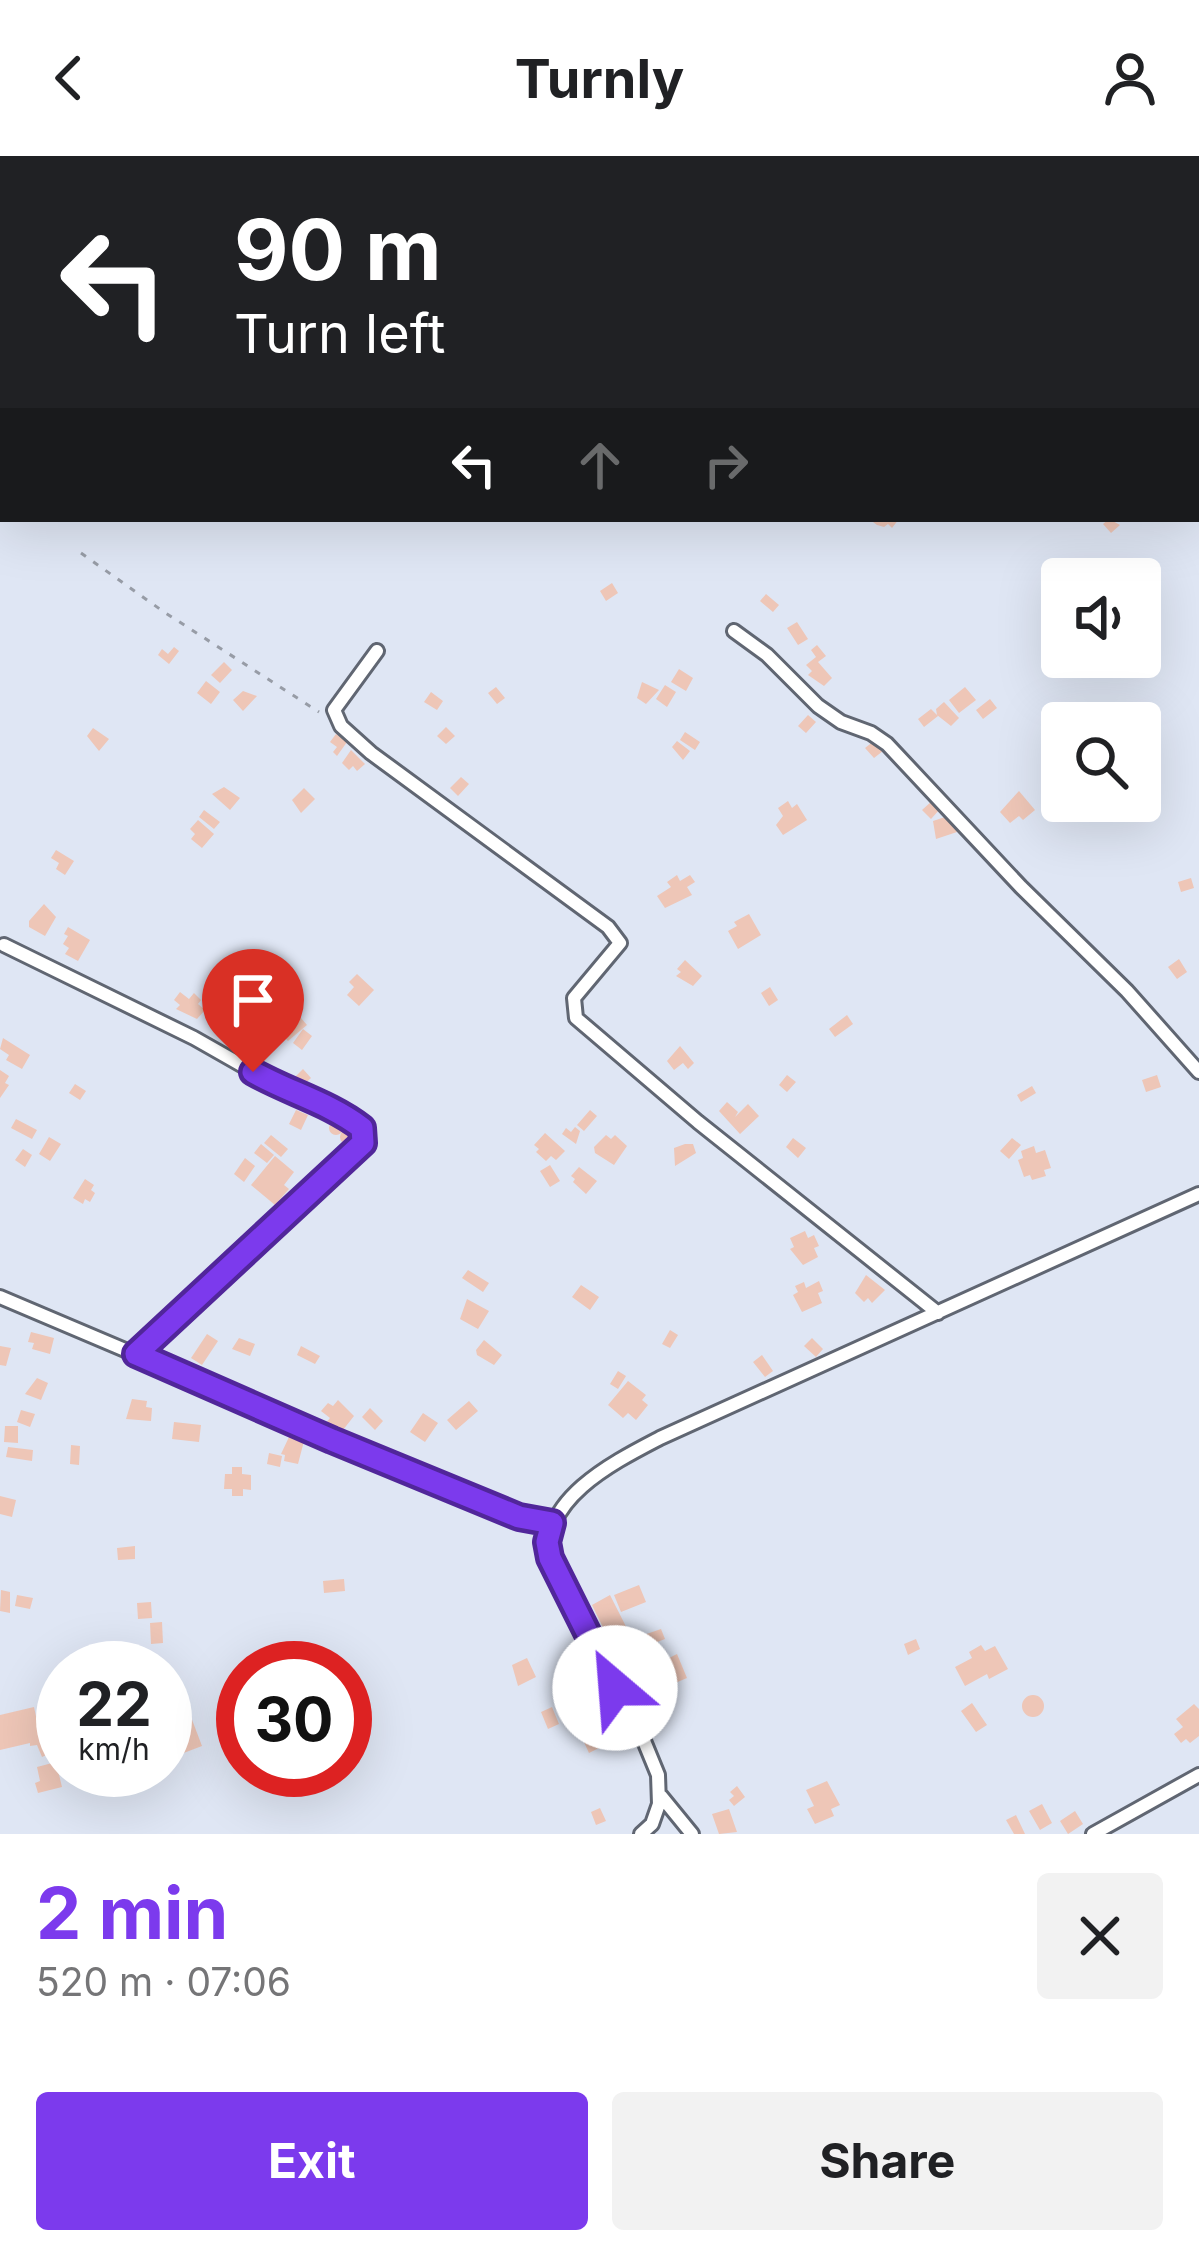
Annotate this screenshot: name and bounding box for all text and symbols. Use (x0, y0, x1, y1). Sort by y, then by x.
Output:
icon: back (36, 45, 102, 111)
icon: person (1097, 45, 1163, 111)
text: Turnly (515, 46, 684, 111)
text: 90 m (234, 199, 442, 300)
icon: left (36, 204, 192, 360)
text: Turn left (234, 301, 445, 366)
icon: left (441, 432, 507, 498)
icon: ahead (567, 432, 633, 498)
icon: right (693, 432, 759, 498)
map controls (1041, 558, 1161, 822)
button: sound (1041, 558, 1161, 678)
button: search (1041, 702, 1161, 822)
pin (202, 949, 304, 1072)
icon: arrive (220, 967, 286, 1033)
position arrow (552, 1625, 678, 1751)
speed limit sign: 30 (216, 1641, 372, 1797)
text: 22 (76, 1668, 152, 1740)
text: km/h (78, 1731, 150, 1767)
text: 2 min (36, 1869, 228, 1956)
button: close (1037, 1873, 1163, 1999)
text: 520 m · 07:06 (36, 1958, 291, 2005)
button: Exit (36, 2092, 588, 2230)
button: Share (612, 2092, 1163, 2230)

